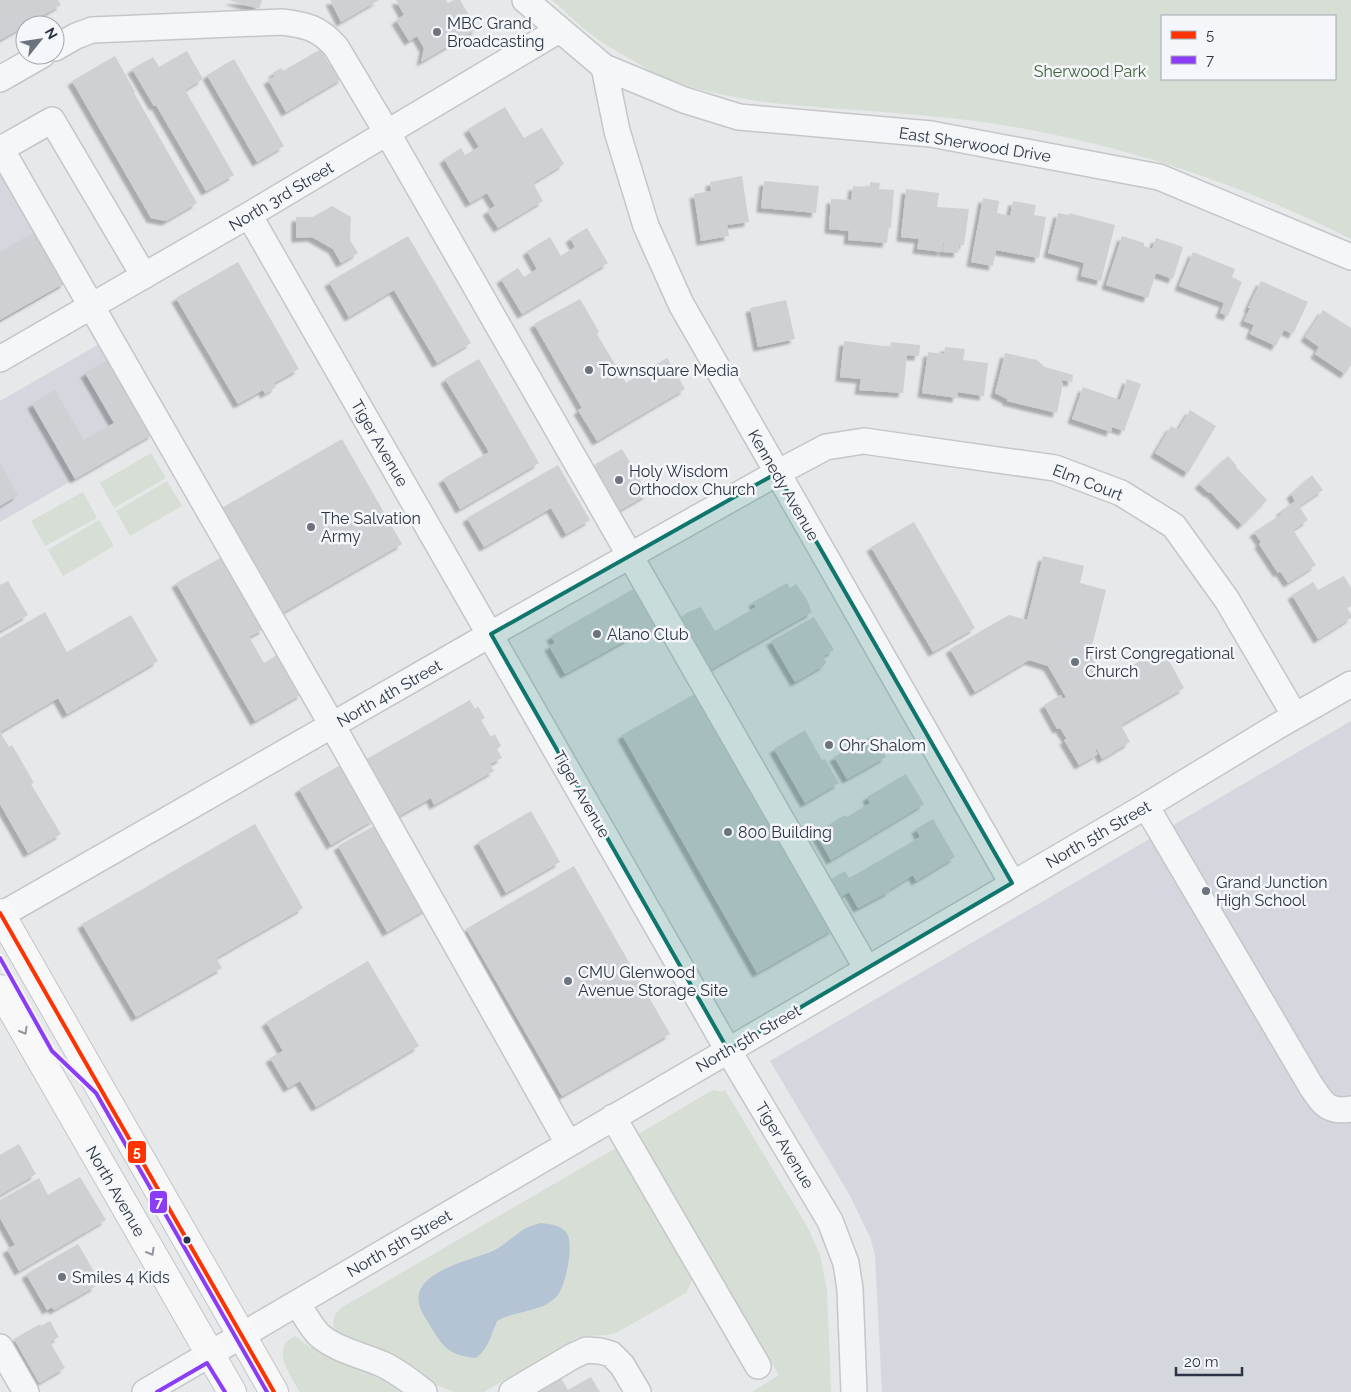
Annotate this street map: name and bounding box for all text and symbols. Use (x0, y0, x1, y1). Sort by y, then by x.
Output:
place label: MBC Grand Broadcasting (447, 14, 545, 51)
north arrow (15, 15, 65, 65)
legend (1161, 15, 1336, 80)
text: N (42, 25, 61, 42)
marker: MBC Grand Broadcasting (431, 26, 443, 38)
text: 5 (1206, 26, 1214, 44)
text: 7 (1206, 51, 1214, 69)
park label: Sherwood Park (1034, 62, 1147, 81)
street label: East Sherwood Drive (898, 123, 1052, 166)
street label: North 3rd Street (226, 157, 337, 235)
place label: Townsquare Media (599, 361, 739, 380)
marker: Townsquare Media (583, 364, 595, 376)
street label: Tiger Avenue (347, 396, 412, 490)
street label: Kennedy Avenue (744, 426, 823, 544)
street label: Elm Court (1050, 460, 1126, 505)
place label: Holy Wisdom Orthodox Church (629, 462, 755, 499)
marker: Holy Wisdom Orthodox Church (613, 474, 625, 486)
place label: The Salvation Army (321, 509, 421, 546)
marker: The Salvation Army (305, 521, 317, 533)
place label: Alano Club (607, 625, 689, 644)
marker: Alano Club (591, 628, 603, 640)
place label: First Congregational Church (1085, 644, 1235, 681)
street label: North 4th Street (333, 655, 446, 731)
marker: First Congregational Church (1069, 656, 1081, 668)
place label: Ohr Shalom (839, 736, 926, 755)
marker: Ohr Shalom (823, 739, 835, 751)
street label: Tiger Avenue (549, 747, 614, 841)
street label: North 5th Street (1042, 796, 1155, 872)
place label: 800 Building (738, 823, 832, 842)
marker: 800 Building (722, 826, 734, 838)
place label: Grand Junction High School (1216, 873, 1328, 910)
marker: Grand Junction High School (1200, 885, 1212, 897)
place label: CMU Glenwood Avenue Storage Site (578, 963, 728, 1000)
marker: CMU Glenwood Avenue Storage Site (562, 975, 574, 987)
street label: North 5th Street (692, 1000, 805, 1076)
one-way arrow (18, 1026, 28, 1035)
street label: Tiger Avenue (751, 1099, 818, 1192)
line badge: 5 (127, 1140, 147, 1164)
street label: North Avenue (82, 1142, 149, 1240)
text: 5 (133, 1144, 141, 1160)
line badge: 7 (149, 1190, 168, 1214)
text: 7 (155, 1194, 163, 1210)
street label: North 5th Street (343, 1205, 456, 1281)
unlabelled marker (182, 1235, 192, 1245)
one-way arrow (145, 1247, 155, 1256)
place label: Smiles 4 Kids (72, 1268, 170, 1287)
marker: Smiles 4 Kids (56, 1271, 68, 1283)
scale bar (1176, 1344, 1242, 1376)
text: 20 m (1184, 1353, 1219, 1371)

